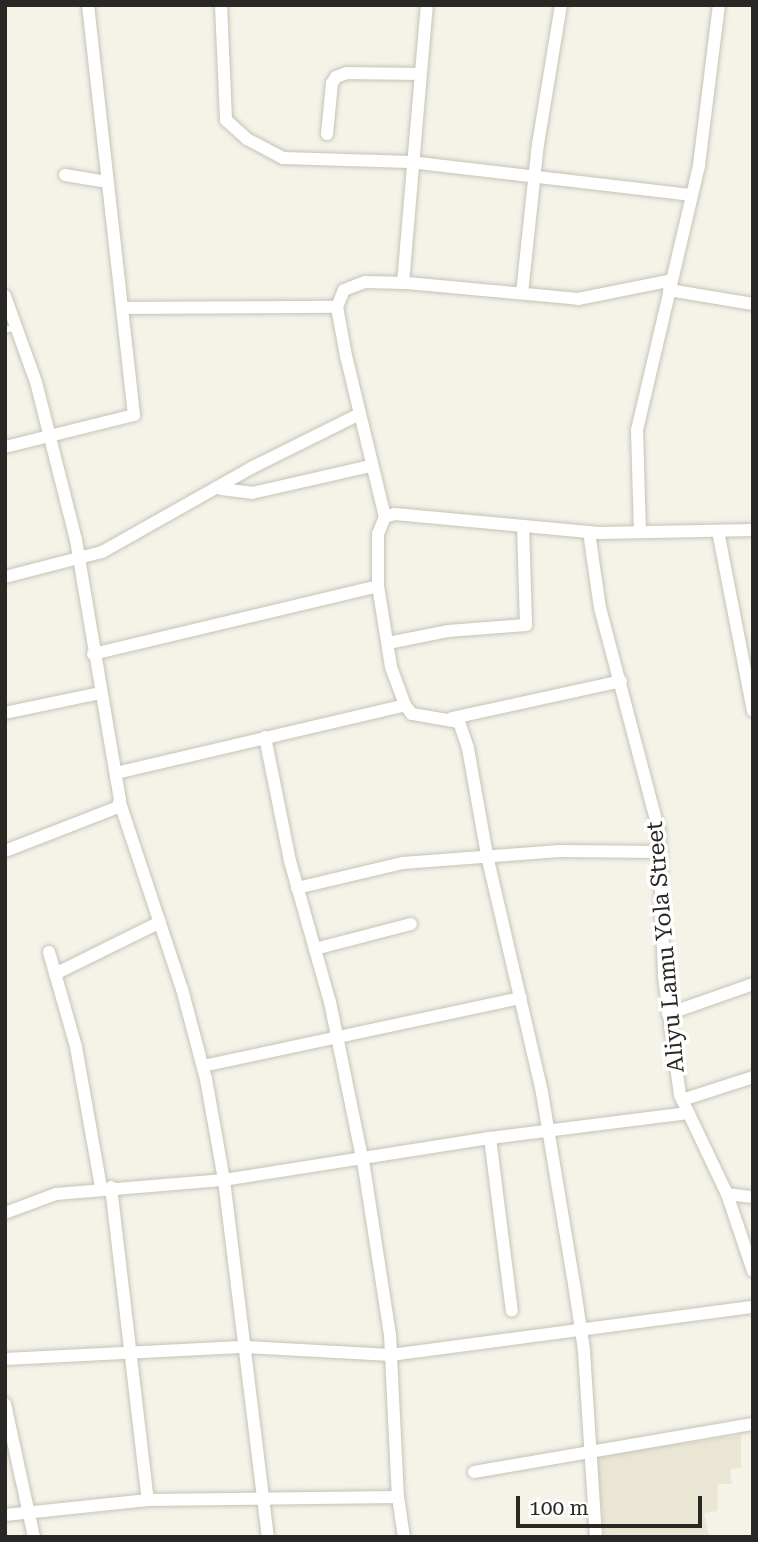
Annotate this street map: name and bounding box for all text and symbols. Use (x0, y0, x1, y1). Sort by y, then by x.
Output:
street label: Aliyu Lamu Yola Street (641, 820, 691, 1074)
scale bar (520, 1482, 706, 1526)
text: 100 m (529, 1496, 589, 1520)

